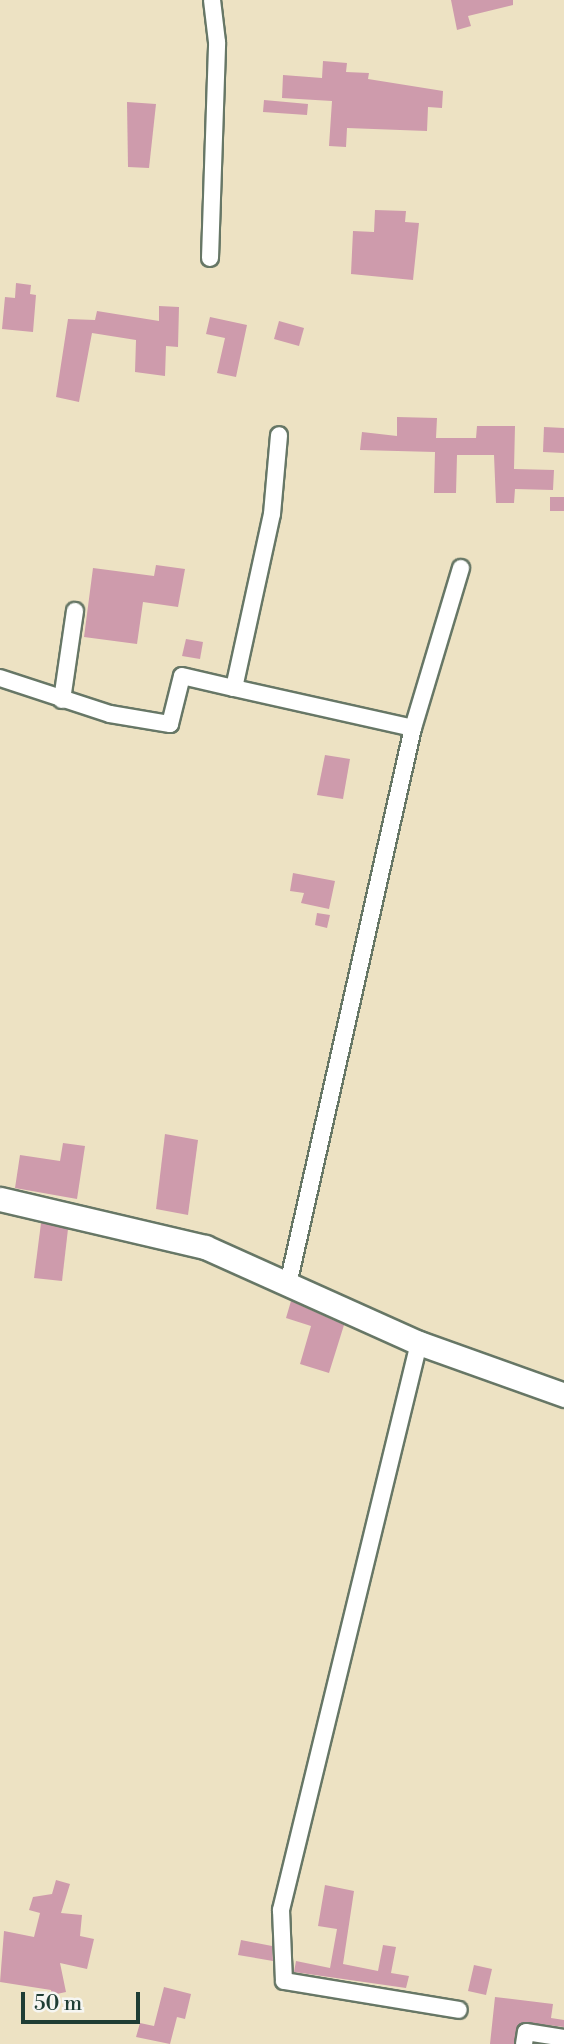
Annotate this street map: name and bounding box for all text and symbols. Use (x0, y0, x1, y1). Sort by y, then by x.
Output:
scale bar (24, 1978, 144, 2022)
text: 50 m (34, 1991, 82, 2017)

